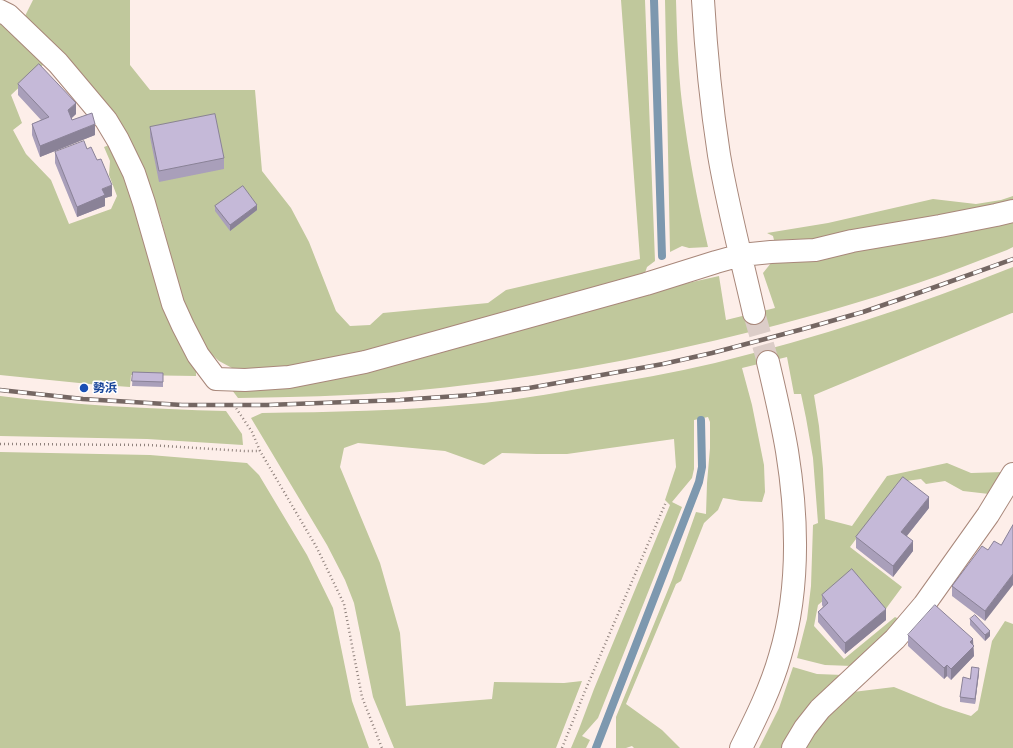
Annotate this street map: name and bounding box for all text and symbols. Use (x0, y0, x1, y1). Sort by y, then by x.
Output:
place label: 勢浜 (93, 381, 117, 395)
marker: 勢浜 (78, 382, 90, 394)

